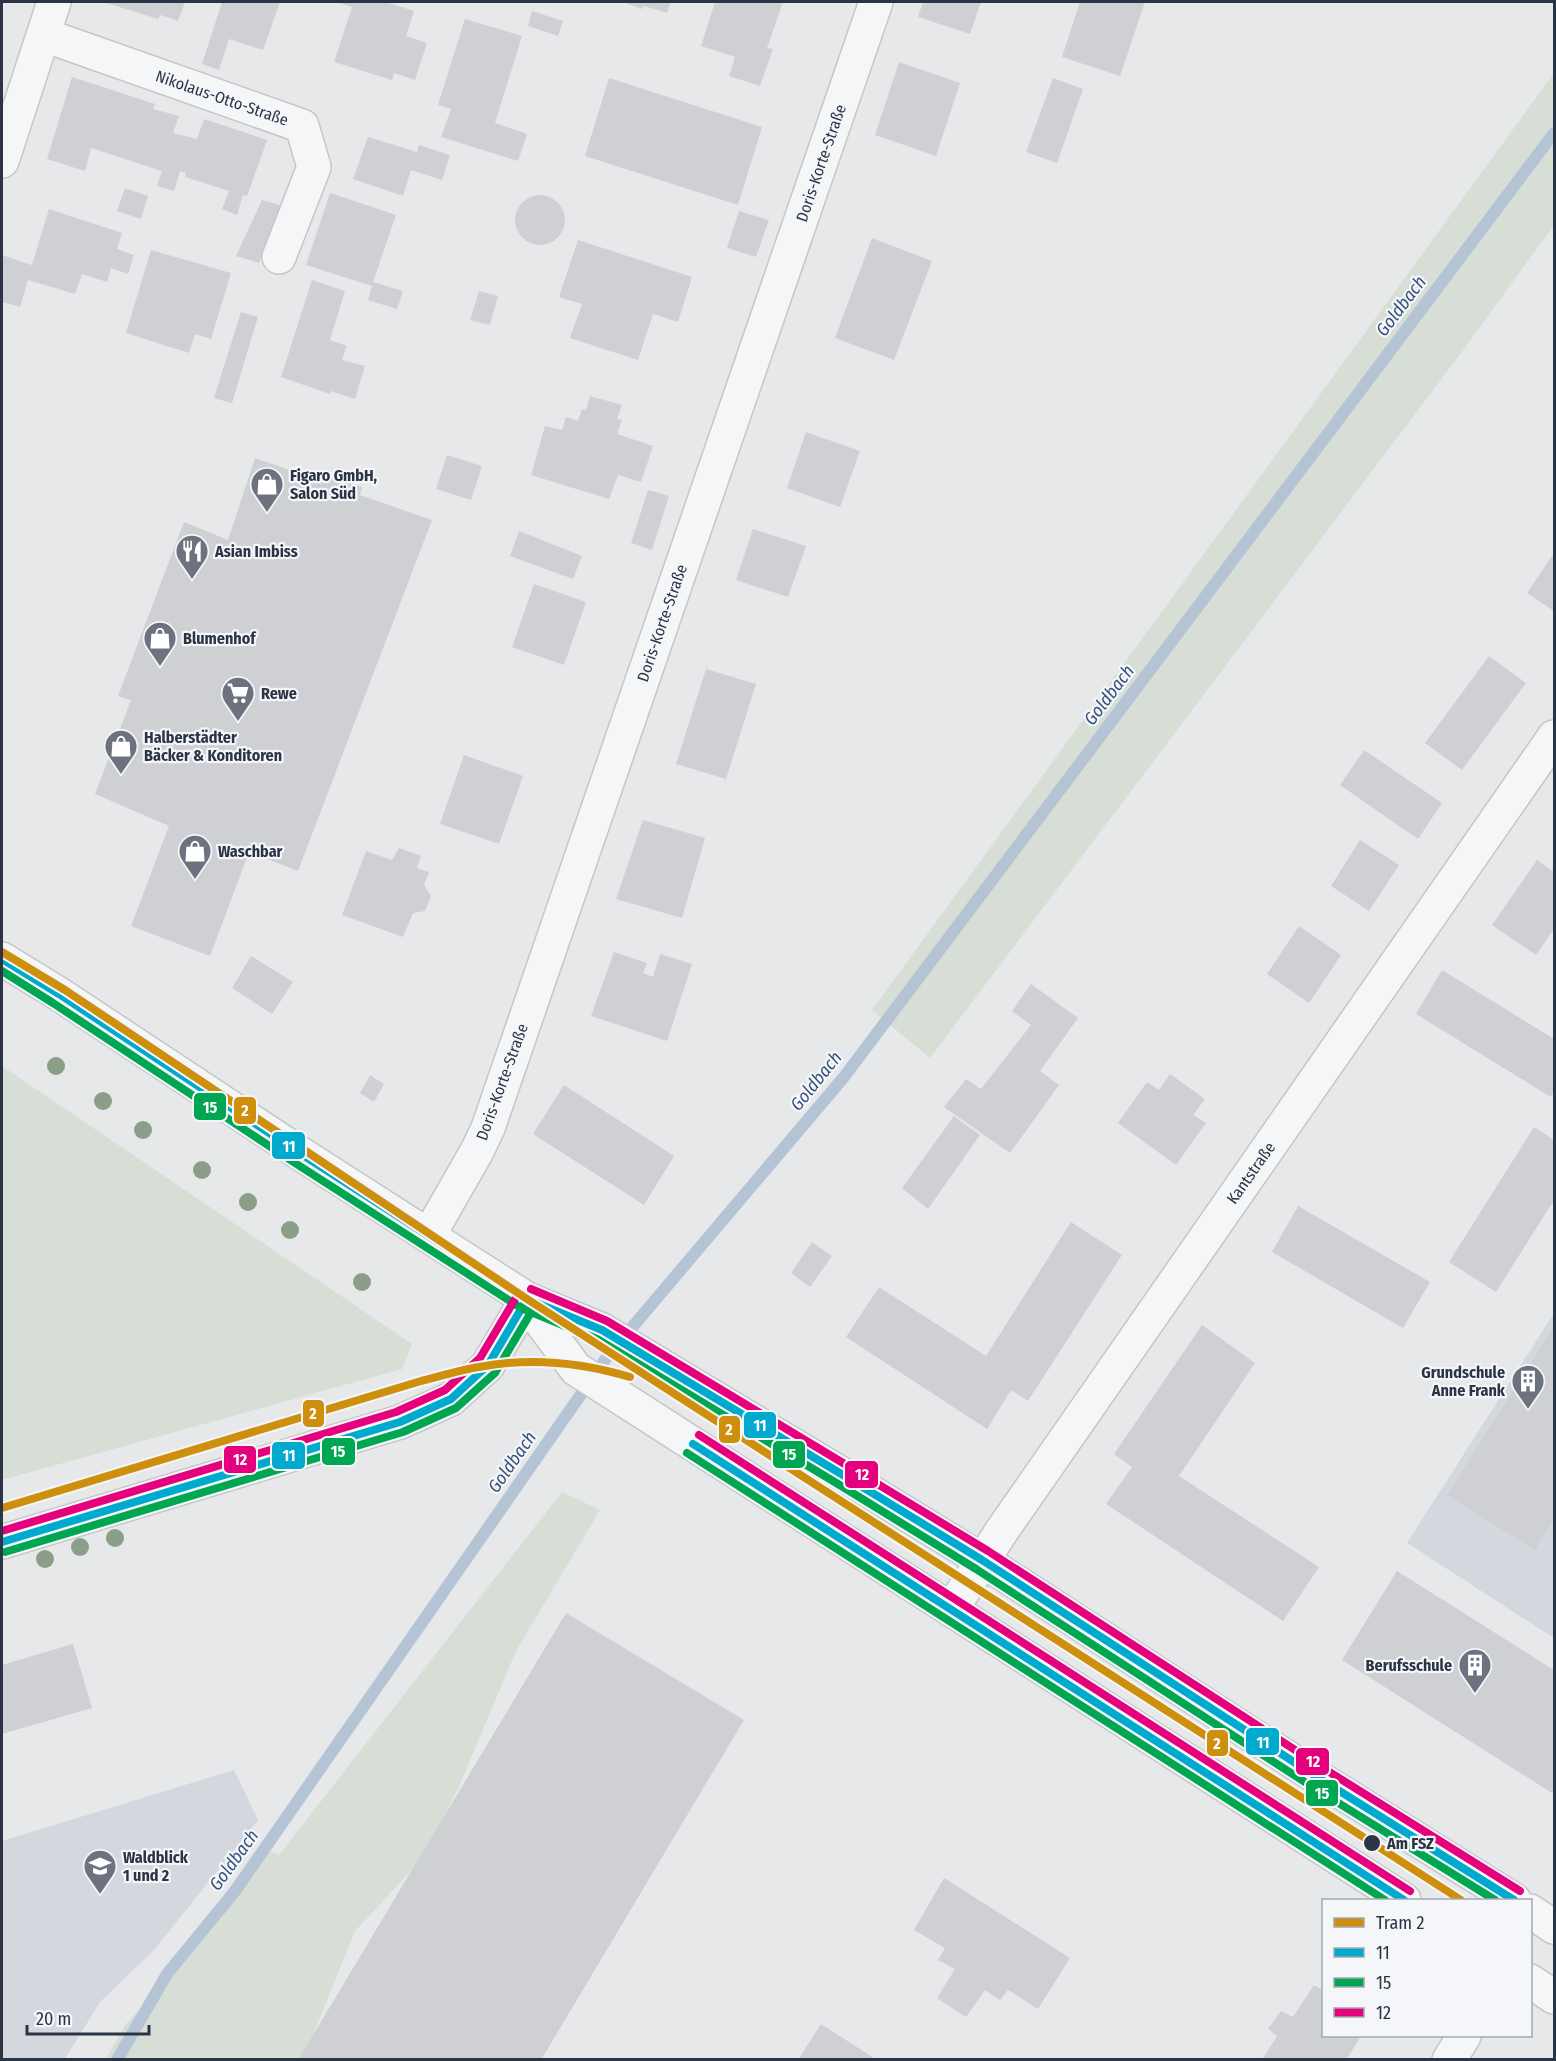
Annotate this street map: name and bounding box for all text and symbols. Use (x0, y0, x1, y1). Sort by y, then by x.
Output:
street label: Nikolaus-Otto-Straße (153, 66, 291, 130)
street label: Doris-Korte-Straße (792, 102, 850, 224)
water label: Goldbach (1371, 271, 1431, 341)
shop icon: Figaro GmbH, Salon Süd (249, 466, 285, 513)
place label: Figaro GmbH, Salon Süd (290, 466, 378, 503)
restaurant icon: Asian Imbiss (174, 533, 210, 580)
place label: Asian Imbiss (214, 542, 298, 561)
street label: Doris-Korte-Straße (633, 562, 691, 684)
shop icon: Blumenhof (142, 620, 178, 667)
place label: Blumenhof (183, 629, 257, 648)
water label: Goldbach (1079, 660, 1139, 730)
supermarket icon: Rewe (220, 675, 256, 722)
place label: Rewe (261, 684, 297, 703)
shop icon: Halberstädter Bäcker & Konditoren (103, 728, 139, 775)
place label: Halberstädter Bäcker & Konditoren (144, 728, 282, 765)
shop icon: Waschbar (177, 833, 213, 880)
place label: Waschbar (218, 842, 283, 861)
street label: Doris-Korte-Straße (472, 1021, 532, 1143)
water label: Goldbach (785, 1047, 847, 1115)
line badge: 15 (193, 1092, 227, 1121)
line badge: 2 (233, 1096, 257, 1125)
text: 15 (203, 1098, 217, 1117)
text: 2 (240, 1101, 249, 1120)
line badge: 11 (271, 1131, 306, 1160)
text: 11 (282, 1137, 296, 1156)
street label: Kantstraße (1223, 1138, 1279, 1208)
place label: Grundschule Anne Frank (1421, 1363, 1506, 1400)
building icon: Grundschule Anne Frank (1510, 1363, 1546, 1410)
line badge: 2 (302, 1399, 325, 1428)
text: 2 (308, 1404, 317, 1423)
line badge: 11 (743, 1411, 777, 1439)
line badge: 2 (718, 1415, 741, 1444)
text: 11 (753, 1416, 767, 1435)
text: 2 (724, 1420, 733, 1439)
water label: Goldbach (483, 1427, 541, 1497)
line badge: 15 (321, 1437, 356, 1466)
line badge: 15 (772, 1440, 806, 1469)
line badge: 11 (271, 1441, 306, 1470)
text: 15 (331, 1442, 345, 1461)
line badge: 12 (223, 1445, 257, 1474)
text: 15 (782, 1445, 796, 1464)
text: 11 (282, 1446, 296, 1465)
text: 12 (233, 1450, 248, 1469)
line badge: 12 (844, 1460, 879, 1489)
text: 12 (855, 1465, 870, 1484)
building icon: Berufsschule (1457, 1647, 1493, 1694)
place label: Berufsschule (1366, 1656, 1452, 1675)
line badge: 11 (1245, 1727, 1280, 1756)
line badge: 2 (1206, 1729, 1229, 1757)
text: 11 (1256, 1733, 1270, 1752)
text: 2 (1212, 1734, 1221, 1753)
line badge: 12 (1295, 1747, 1330, 1776)
text: 12 (1306, 1752, 1321, 1771)
line badge: 15 (1305, 1779, 1339, 1807)
text: 15 (1315, 1784, 1329, 1803)
water label: Goldbach (205, 1825, 263, 1895)
marker: Am FSZ (1362, 1833, 1382, 1853)
place label: Am FSZ (1386, 1834, 1434, 1853)
school or university icon: Waldblick 1 und 2 (82, 1848, 118, 1895)
place label: Waldblick 1 und 2 (123, 1848, 189, 1885)
legend (1322, 1899, 1532, 2037)
text: Tram 2 (1376, 1912, 1424, 1934)
text: 11 (1376, 1942, 1390, 1964)
text: 15 (1376, 1972, 1391, 1994)
scale bar (27, 1998, 148, 2036)
text: 12 (1376, 2002, 1391, 2024)
text: 20 m (36, 2008, 71, 2030)

